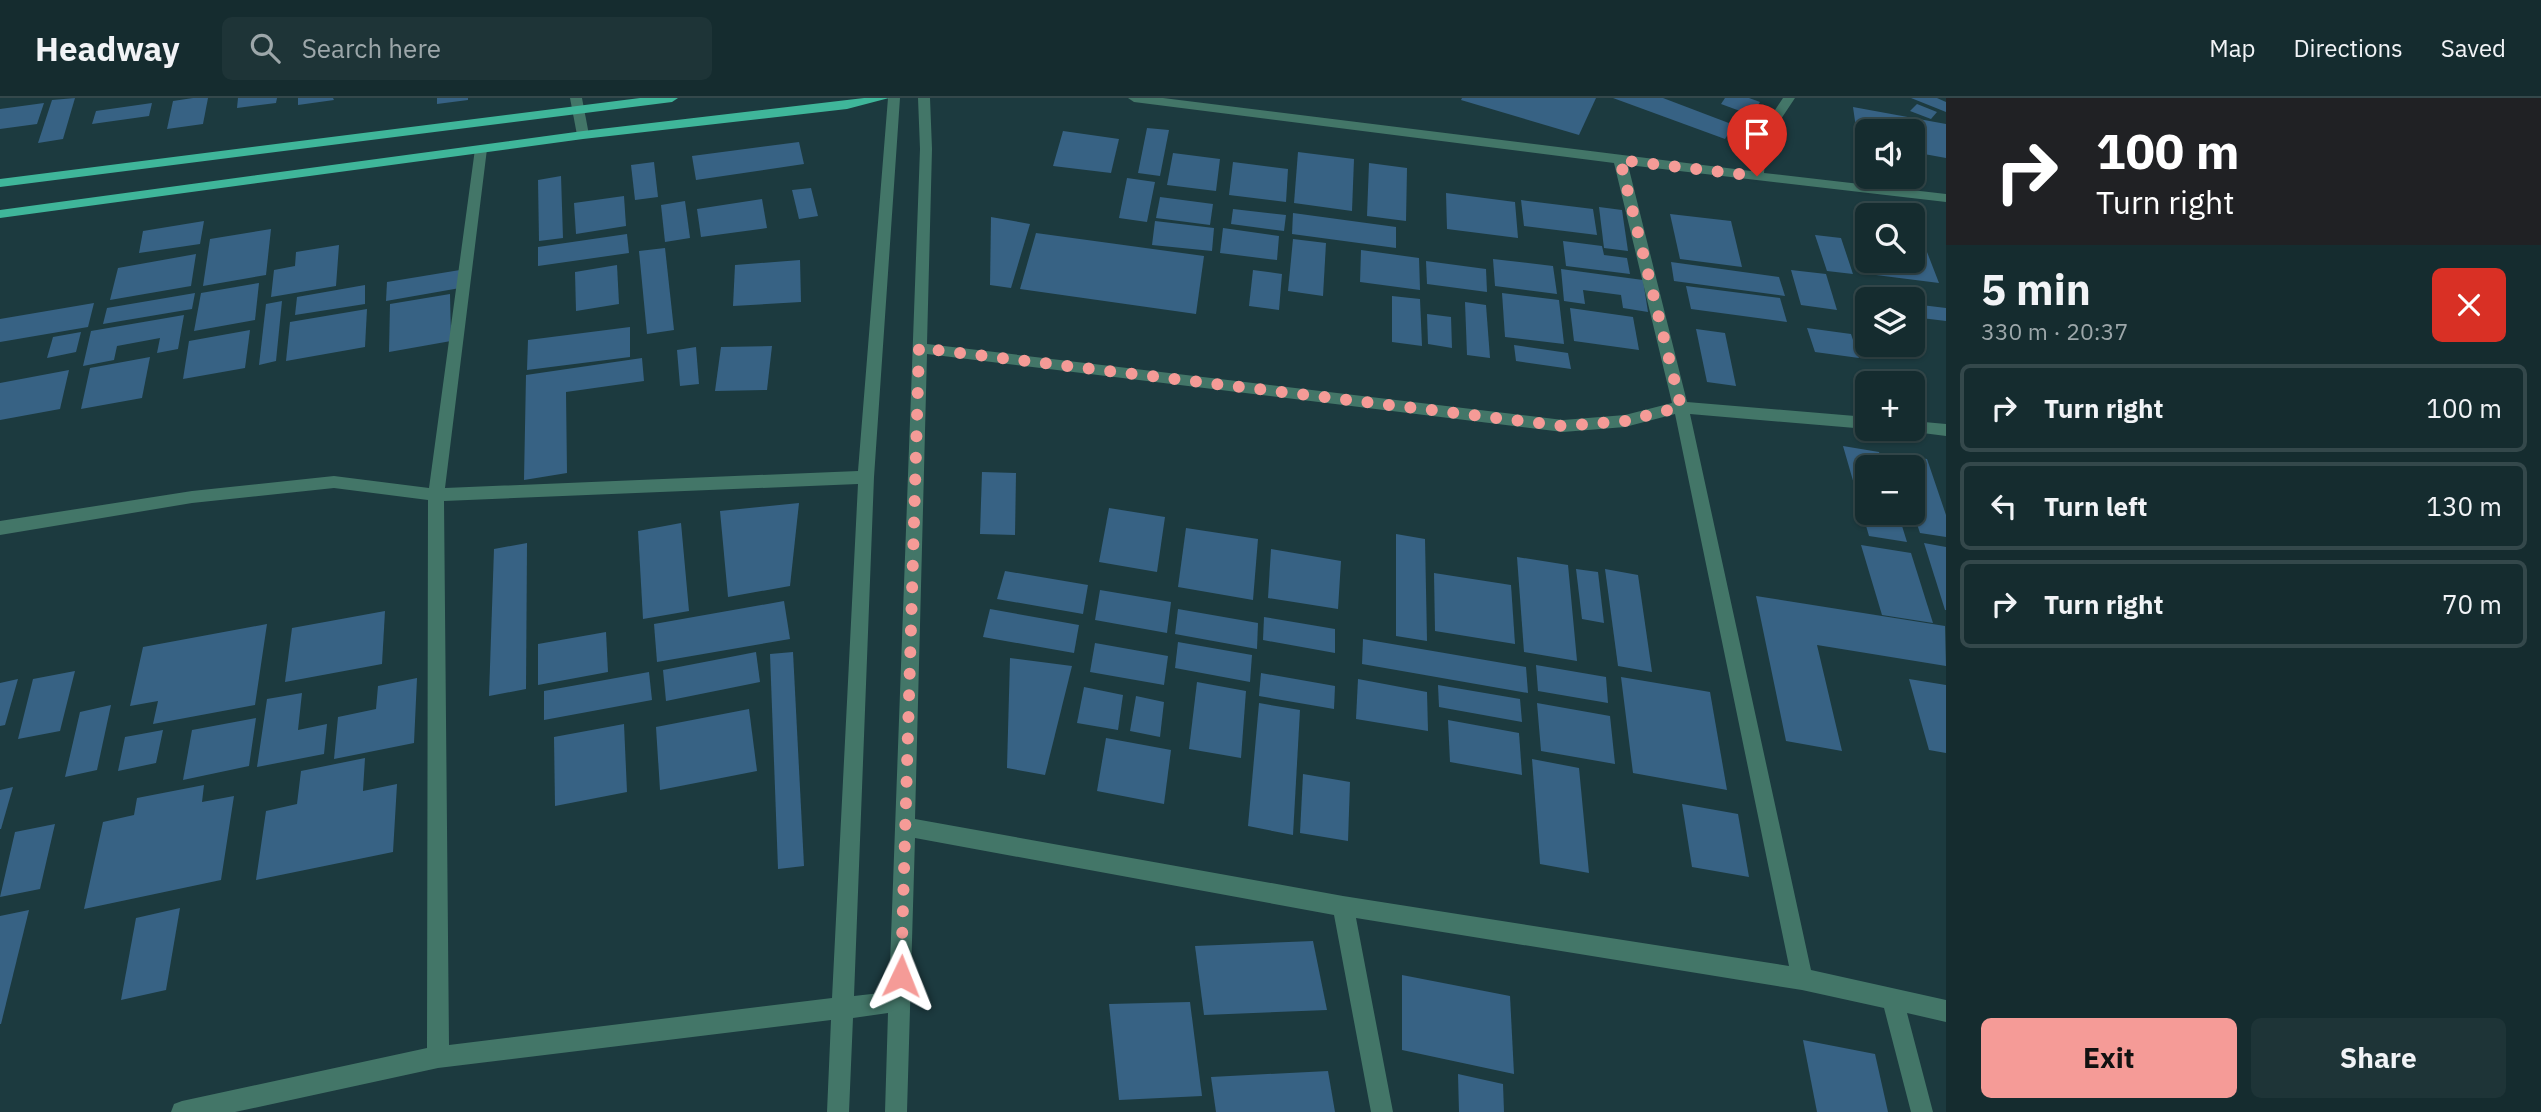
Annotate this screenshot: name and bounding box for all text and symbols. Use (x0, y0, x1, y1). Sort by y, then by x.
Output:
search box (222, 17, 712, 80)
text: Headway (35, 27, 180, 70)
icon: search (246, 29, 284, 67)
text: Search here (302, 31, 441, 65)
text: Map (2209, 32, 2255, 64)
text: Directions (2293, 32, 2403, 64)
text: Saved (2441, 32, 2506, 64)
pin (1727, 104, 1787, 176)
icon: arrive (1738, 115, 1776, 153)
map controls (1855, 119, 1925, 525)
button: sound (1855, 119, 1925, 189)
text: 100 m (2096, 119, 2240, 182)
icon: right (1981, 126, 2072, 217)
text: Turn right (2096, 181, 2234, 223)
button: search (1855, 203, 1925, 273)
text: 5 min (1981, 262, 2091, 317)
button: close (2432, 268, 2506, 342)
button: layers (1855, 287, 1925, 357)
text: 330 m · 20:37 (1981, 316, 2128, 346)
button: + (1855, 371, 1925, 441)
icon: right (1985, 389, 2023, 427)
text: Turn right (2044, 391, 2163, 425)
text: 100 m (2426, 391, 2502, 425)
button: − (1855, 455, 1925, 525)
icon: left (1985, 487, 2023, 525)
text: Turn left (2044, 489, 2147, 523)
text: 130 m (2426, 489, 2502, 523)
icon: right (1985, 585, 2023, 623)
text: Turn right (2044, 587, 2163, 621)
text: 70 m (2442, 587, 2502, 621)
position arrow (864, 939, 938, 1013)
button: Exit (1981, 1018, 2237, 1098)
button: Share (2251, 1018, 2506, 1098)

